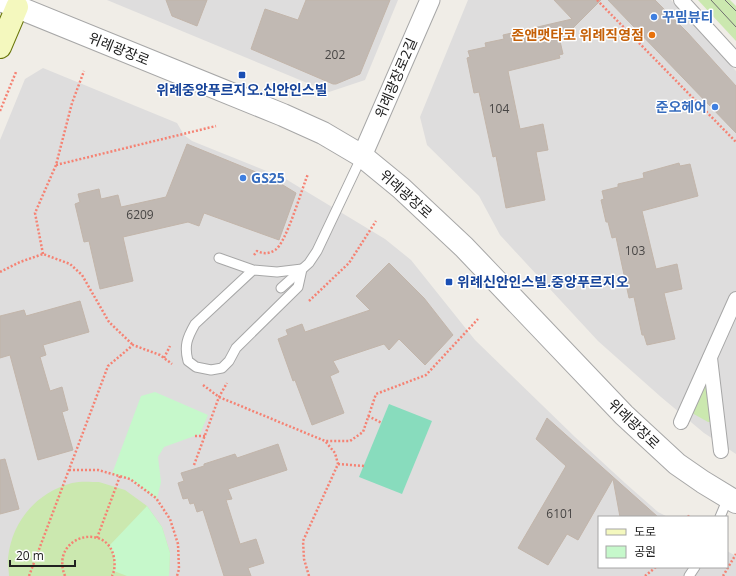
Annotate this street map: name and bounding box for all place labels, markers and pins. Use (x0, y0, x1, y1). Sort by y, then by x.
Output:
place label: 꾸밈뷰티 (662, 7, 714, 26)
marker: 꾸밈뷰티 (649, 12, 659, 22)
place label: 존앤맷타코 위례직영점 (512, 25, 644, 44)
marker: 존앤맷타코 위례직영점 (647, 30, 657, 40)
marker: 위례중앙푸르지오.신안인스빌 (237, 70, 247, 80)
place label: 위례중앙푸르지오.신안인스빌 (156, 80, 328, 99)
place label: 준오헤어 (655, 97, 707, 116)
marker: 준오헤어 (710, 102, 720, 112)
place label: GS25 (251, 168, 285, 187)
marker: GS25 (238, 173, 248, 183)
place label: 위례신안인스빌.중앙푸르지오 (457, 272, 629, 291)
marker: 위례신안인스빌.중앙푸르지오 (444, 277, 454, 287)

